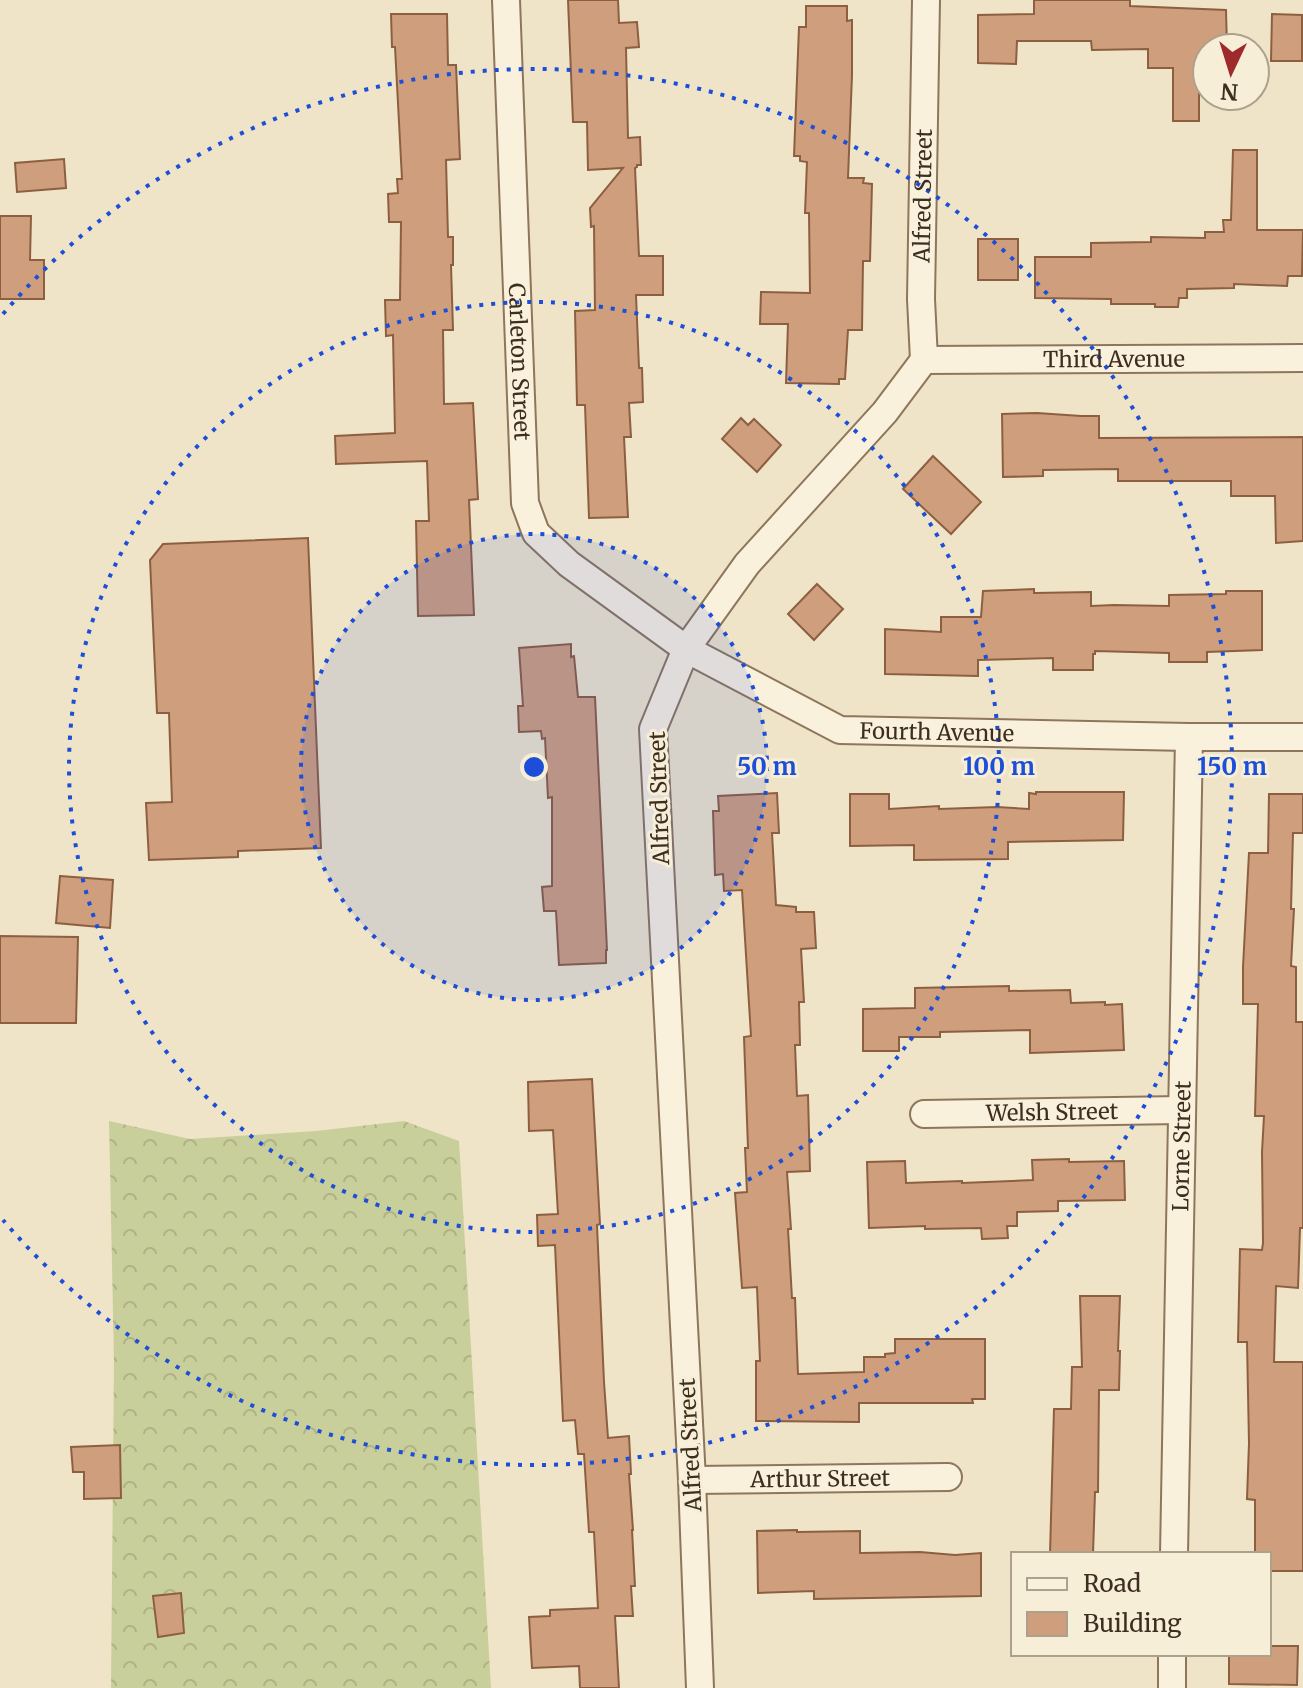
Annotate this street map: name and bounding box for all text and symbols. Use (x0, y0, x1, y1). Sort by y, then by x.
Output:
north arrow (1191, 32, 1271, 112)
text: N (1219, 77, 1239, 107)
street label: Alfred Street (908, 128, 938, 264)
street label: Carleton Street (503, 282, 537, 442)
street label: Third Avenue (1043, 345, 1185, 373)
street label: Fourth Avenue (859, 716, 1014, 747)
street label: Alfred Street (643, 730, 675, 866)
text: 50 m (737, 751, 797, 782)
text: 100 m (963, 751, 1035, 782)
text: 150 m (1197, 751, 1267, 782)
centre of rings (520, 753, 548, 781)
street label: Lorne Street (1166, 1080, 1197, 1212)
street label: Welsh Street (985, 1097, 1119, 1127)
street label: Alfred Street (672, 1377, 708, 1514)
street label: Arthur Street (749, 1464, 890, 1493)
legend (1011, 1552, 1271, 1656)
text: Road (1083, 1568, 1141, 1599)
text: Building (1083, 1608, 1182, 1639)

